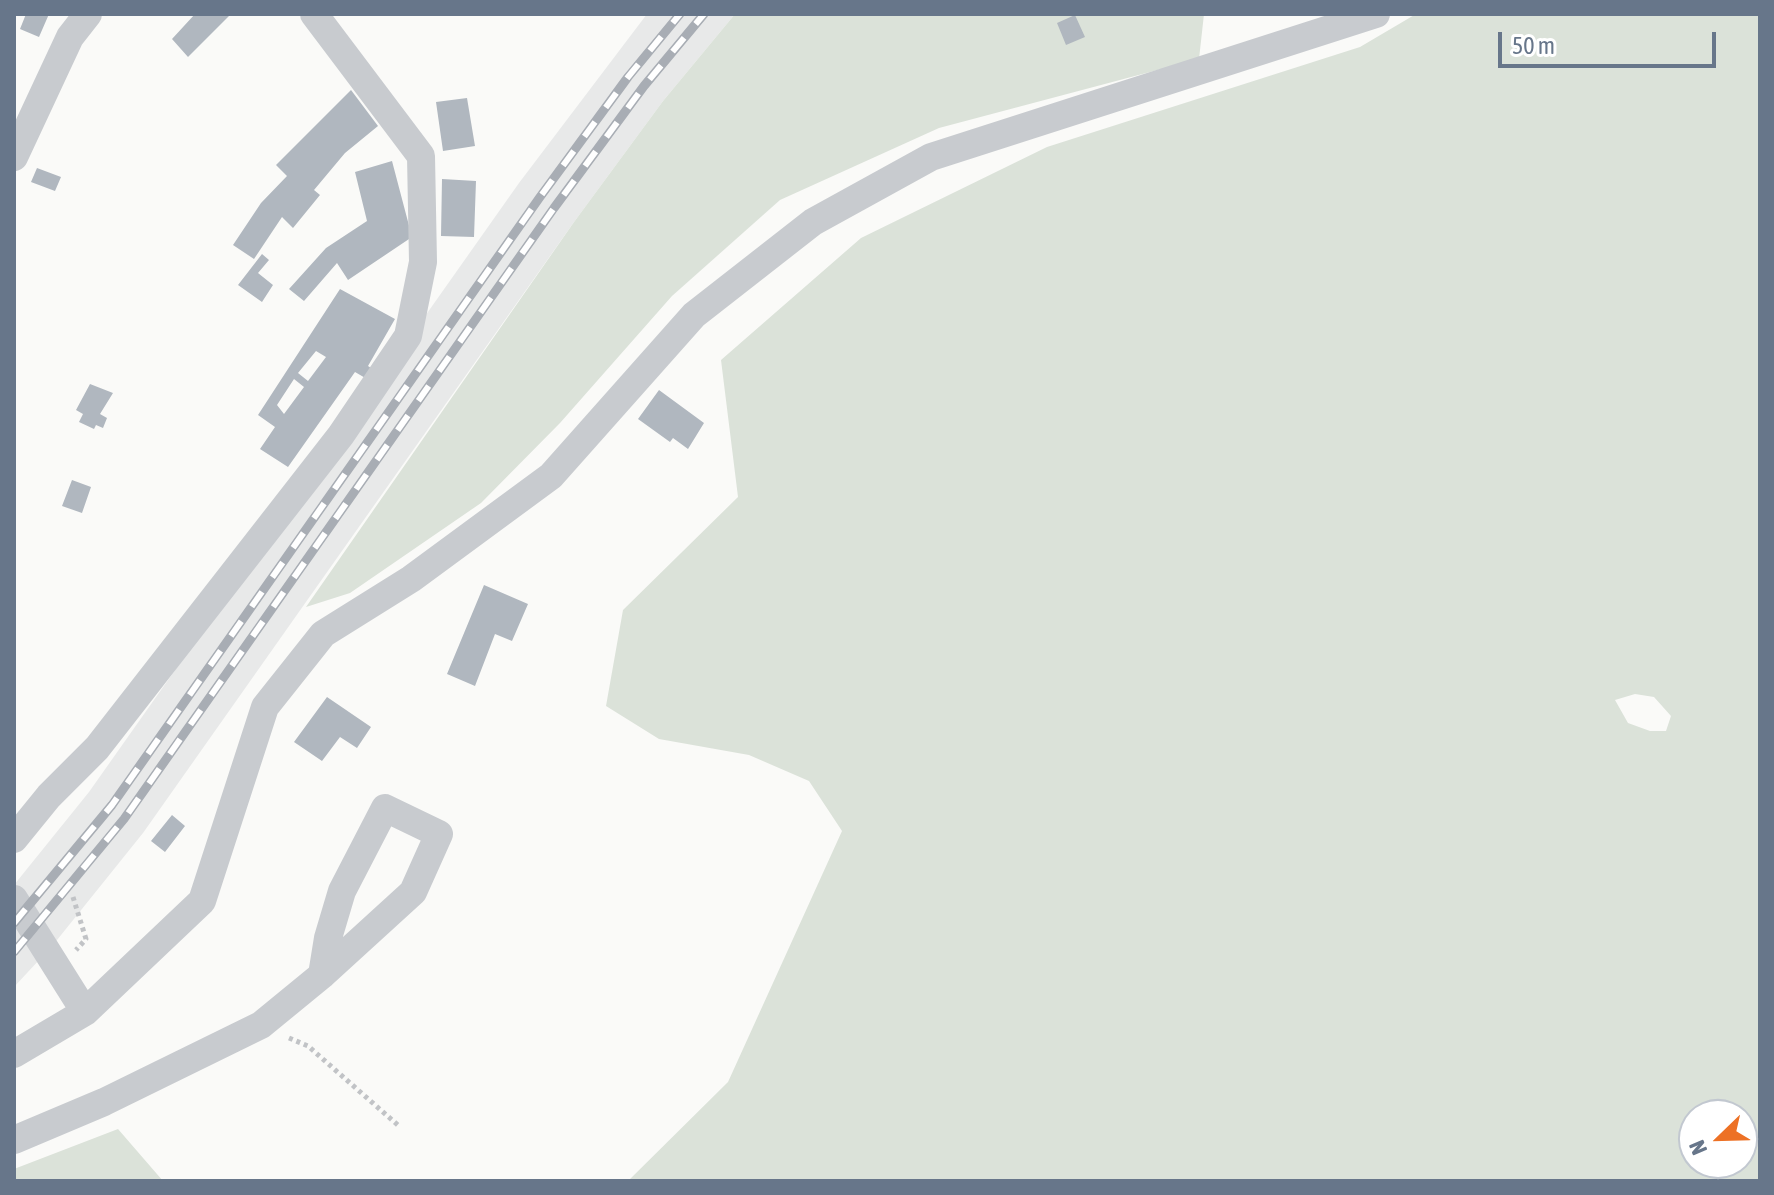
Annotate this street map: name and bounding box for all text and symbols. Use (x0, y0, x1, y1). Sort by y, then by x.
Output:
scale bar (1502, 16, 1720, 66)
text: 50 m (1512, 32, 1555, 59)
north arrow (1678, 1099, 1758, 1179)
text: N (1683, 1137, 1712, 1159)

